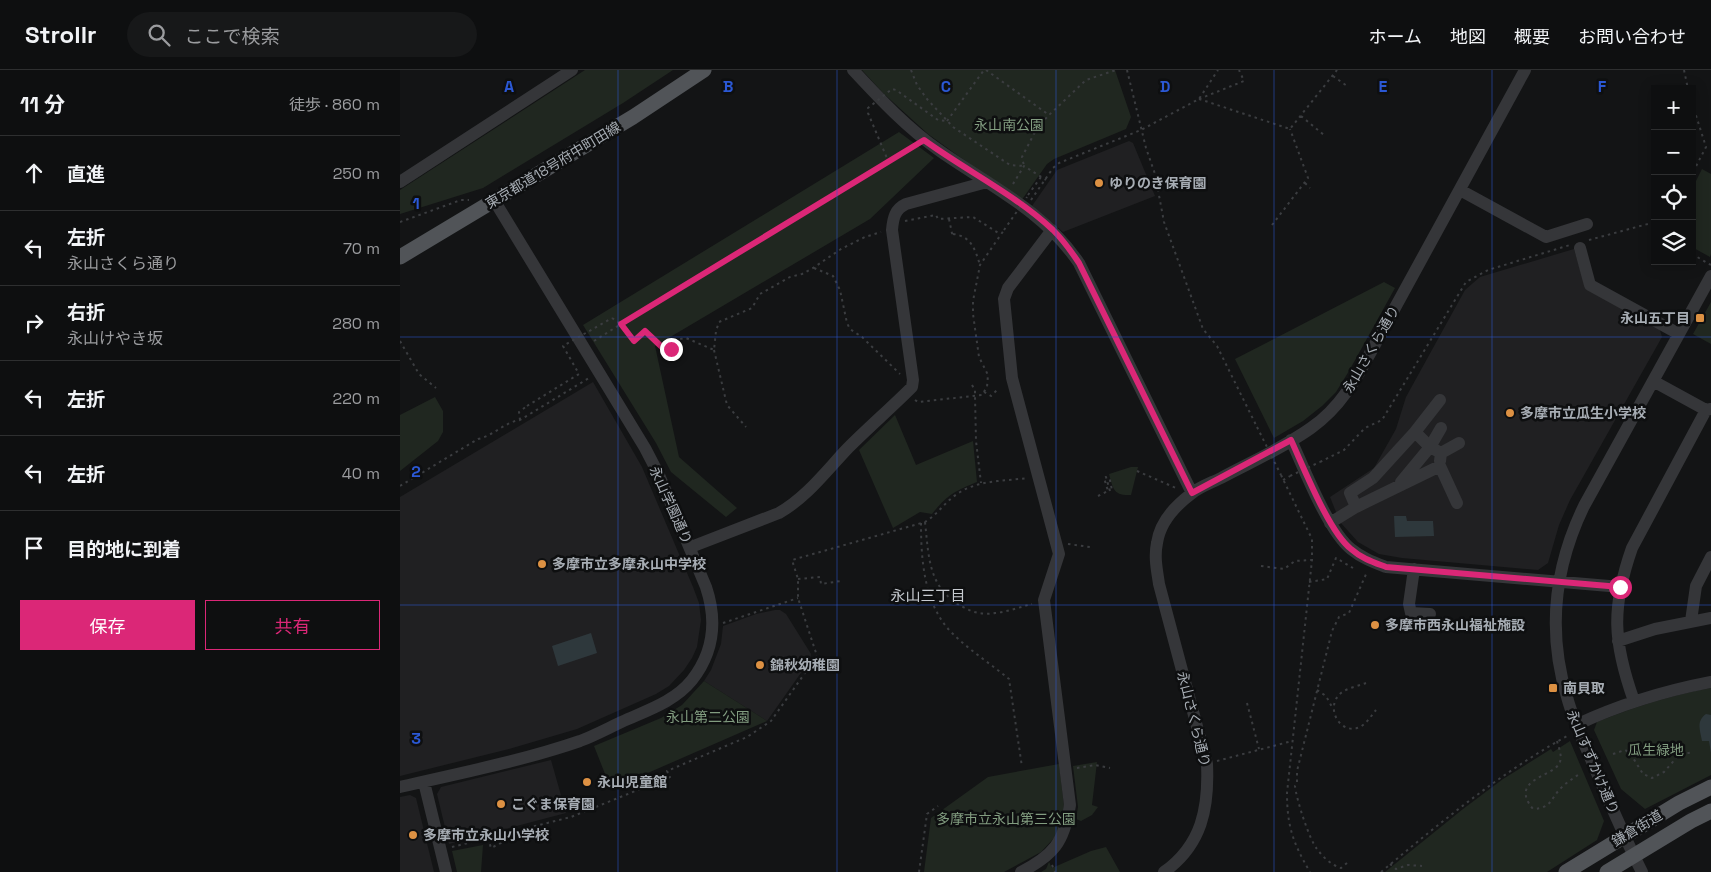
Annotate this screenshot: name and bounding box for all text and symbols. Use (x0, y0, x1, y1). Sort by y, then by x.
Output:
search box (127, 12, 477, 57)
text: Strollr (25, 19, 97, 50)
icon: search (145, 21, 173, 49)
text: ここで検索 (185, 24, 280, 49)
text: ホーム (1369, 25, 1422, 48)
text: 地図 (1450, 25, 1486, 48)
text: 概要 (1514, 25, 1550, 48)
text: お問い合わせ (1578, 25, 1686, 48)
text: A (504, 76, 514, 97)
text: B (723, 76, 733, 97)
text: C (941, 76, 951, 97)
text: D (1160, 76, 1170, 97)
text: E (1379, 76, 1388, 97)
text: F (1598, 76, 1607, 97)
map controls (1651, 85, 1696, 265)
button: + (1651, 85, 1696, 130)
text: 11 分 (20, 91, 65, 118)
text: 徒歩 · 860 m (289, 94, 380, 115)
park label: 永山南公園 (974, 116, 1044, 134)
street label: 東京都道18号府中町田線 (482, 117, 624, 213)
button: − (1651, 130, 1696, 175)
icon: ahead (20, 159, 48, 187)
text: 直進 (67, 162, 105, 187)
text: 250 m (333, 163, 380, 184)
place label: ゆりのき保育園 (1109, 174, 1207, 192)
button: locate (1651, 175, 1696, 220)
marker: ゆりのき保育園 (1093, 177, 1105, 189)
text: 1 (412, 193, 420, 214)
button: layers (1651, 220, 1696, 265)
text: 左折 (67, 225, 105, 250)
icon: left (20, 234, 48, 262)
text: 70 m (343, 238, 380, 259)
text: 永山さくら通り (67, 253, 179, 274)
text: 右折 (67, 300, 105, 325)
street label: 永山さくら通り (1339, 302, 1403, 396)
icon: right (20, 309, 48, 337)
place label: 永山五丁目 (1620, 309, 1690, 327)
marker: 永山五丁目 (1694, 312, 1706, 324)
text: 280 m (332, 313, 380, 334)
text: 永山けやき坂 (67, 328, 163, 349)
route end (660, 338, 683, 361)
icon: left (20, 384, 48, 412)
text: 左折 (67, 387, 105, 412)
text: 220 m (333, 388, 380, 409)
place label: 多摩市立瓜生小学校 (1520, 404, 1646, 422)
marker: 多摩市立瓜生小学校 (1504, 407, 1516, 419)
icon: left (20, 459, 48, 487)
text: 2 (411, 461, 421, 482)
text: 左折 (67, 462, 105, 487)
text: 40 m (342, 463, 380, 484)
street label: 永山学園通り (646, 463, 696, 547)
icon: arrive (20, 534, 48, 562)
text: 目的地に到着 (67, 537, 181, 562)
place label: 多摩市立多摩永山中学校 (552, 555, 706, 573)
marker: 多摩市立多摩永山中学校 (536, 558, 548, 570)
route start (1609, 576, 1632, 599)
district label: 永山三丁目 (890, 586, 966, 605)
button: 保存 (20, 600, 195, 650)
button: 共有 (205, 600, 380, 650)
place label: 多摩市西永山福祉施設 (1385, 616, 1525, 634)
marker: 多摩市西永山福祉施設 (1369, 619, 1381, 631)
place label: 錦秋幼稚園 (770, 656, 840, 674)
marker: 錦秋幼稚園 (754, 659, 766, 671)
street label: 永山さくら通り (1173, 669, 1215, 769)
place label: 南貝取 (1563, 679, 1605, 697)
marker: 南貝取 (1547, 682, 1559, 694)
street label: 永山すずかけ通り (1563, 707, 1623, 817)
park label: 永山第二公園 (666, 708, 750, 726)
text: 3 (411, 728, 421, 749)
park label: 瓜生緑地 (1628, 741, 1684, 759)
place label: 永山児童館 (597, 773, 667, 791)
marker: 永山児童館 (581, 776, 593, 788)
place label: こぐま保育園 (511, 795, 595, 813)
marker: こぐま保育園 (495, 798, 507, 810)
street label: 鎌倉街道 (1608, 806, 1666, 850)
park label: 多摩市立永山第三公園 (936, 810, 1076, 828)
place label: 多摩市立永山小学校 (423, 826, 549, 844)
marker: 多摩市立永山小学校 (407, 829, 419, 841)

